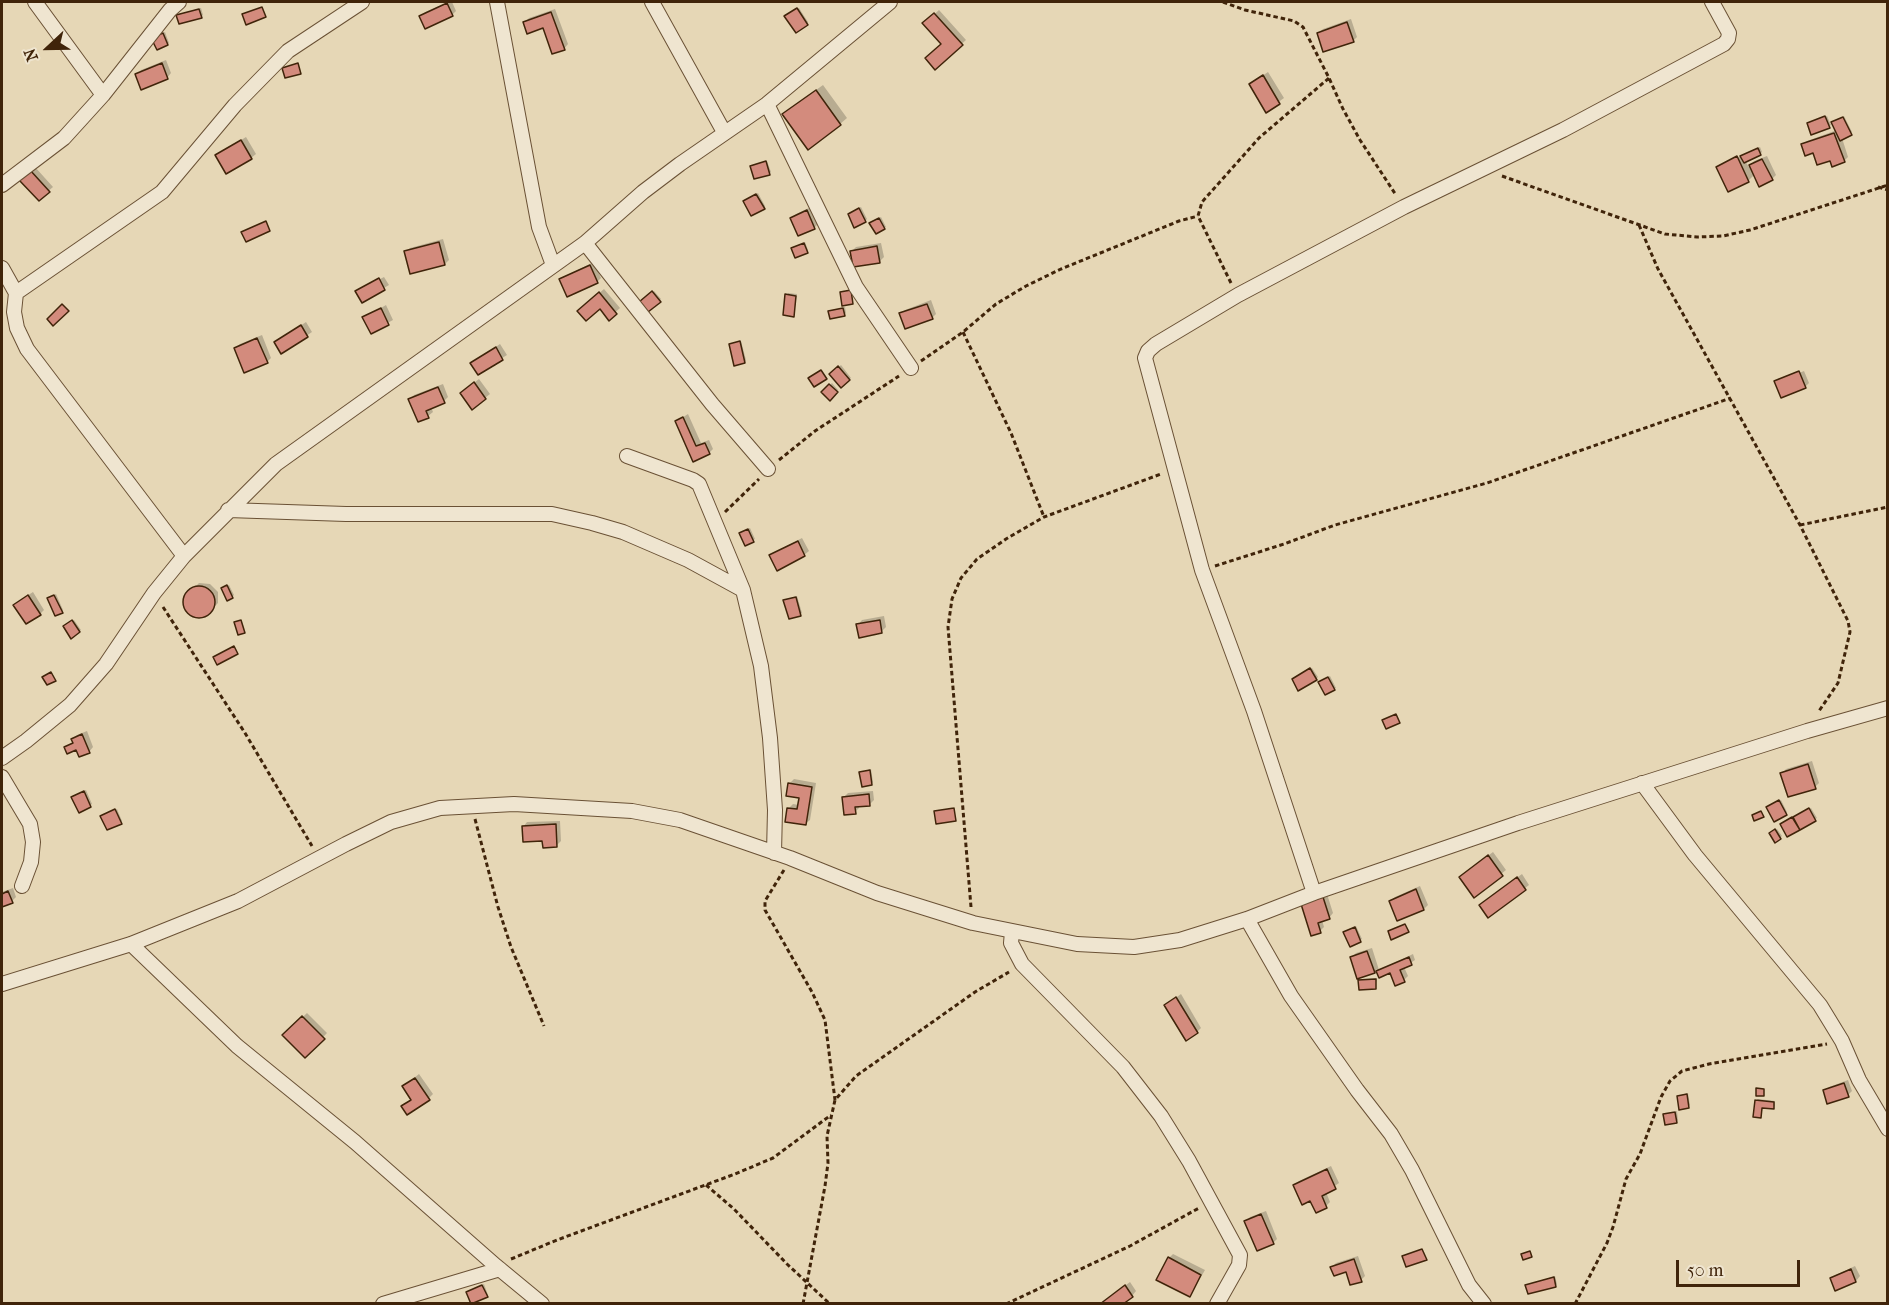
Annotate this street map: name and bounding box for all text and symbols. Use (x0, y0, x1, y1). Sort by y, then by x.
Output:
north arrow (18, 18, 78, 78)
text: N (20, 46, 42, 64)
scale bar (1679, 1248, 1804, 1286)
text: 50 m (1687, 1260, 1723, 1281)

